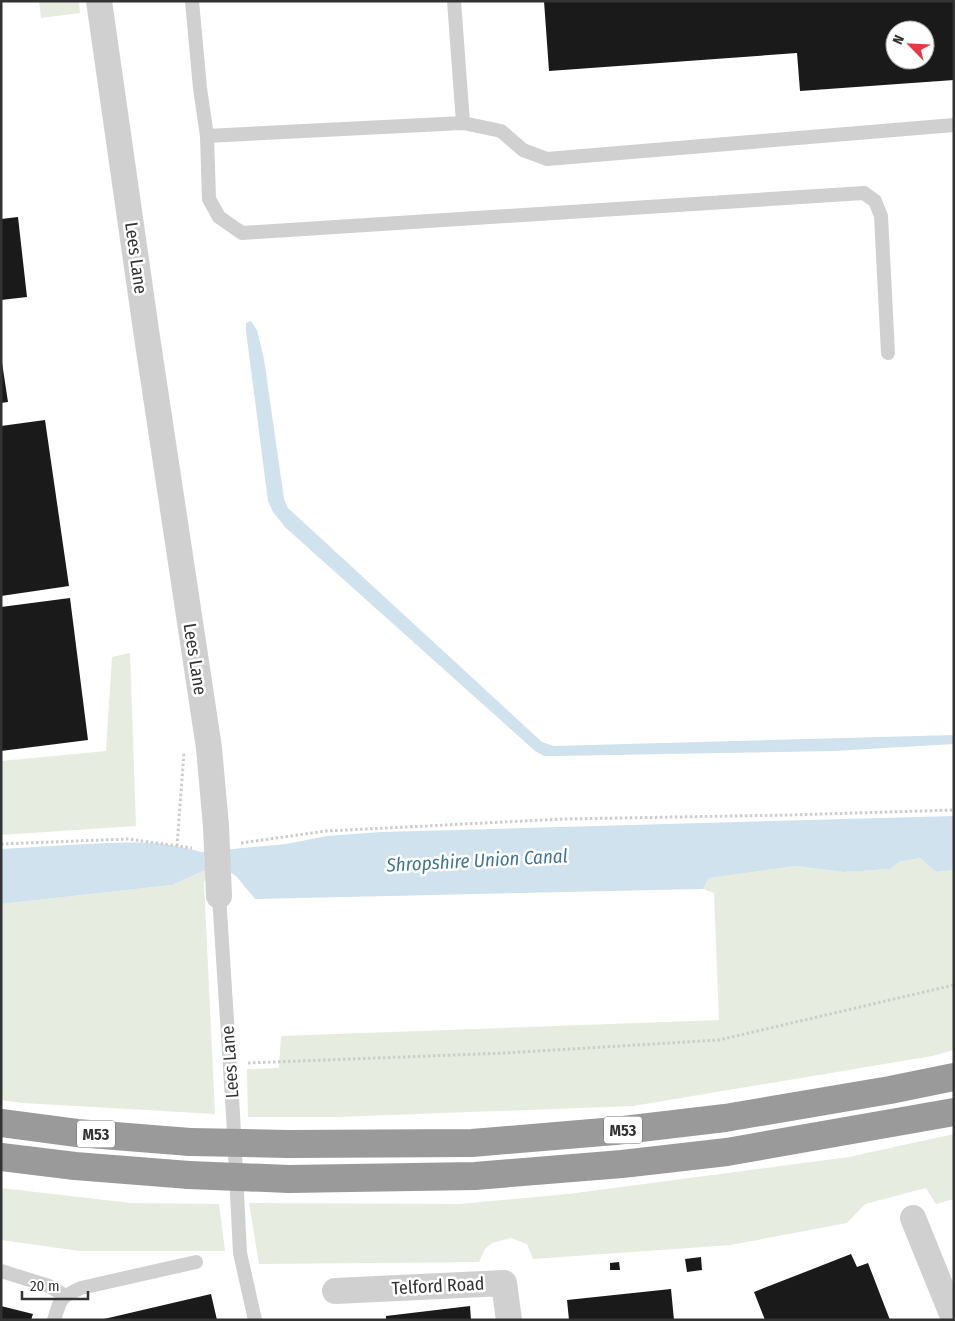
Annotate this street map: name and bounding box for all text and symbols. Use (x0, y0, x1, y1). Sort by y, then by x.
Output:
north arrow (885, 20, 935, 70)
text: N (889, 33, 908, 47)
street label: Lees Lane (120, 221, 152, 295)
street label: Lees Lane (178, 622, 212, 697)
water label: Shropshire Union Canal (385, 844, 568, 877)
street label: Lees Lane (216, 1025, 243, 1099)
road number: M53 (604, 1116, 642, 1144)
road number: M53 (77, 1120, 115, 1148)
scale bar (22, 1268, 89, 1300)
street label: Telford Road (391, 1273, 485, 1299)
text: 20 m (30, 1277, 60, 1295)

